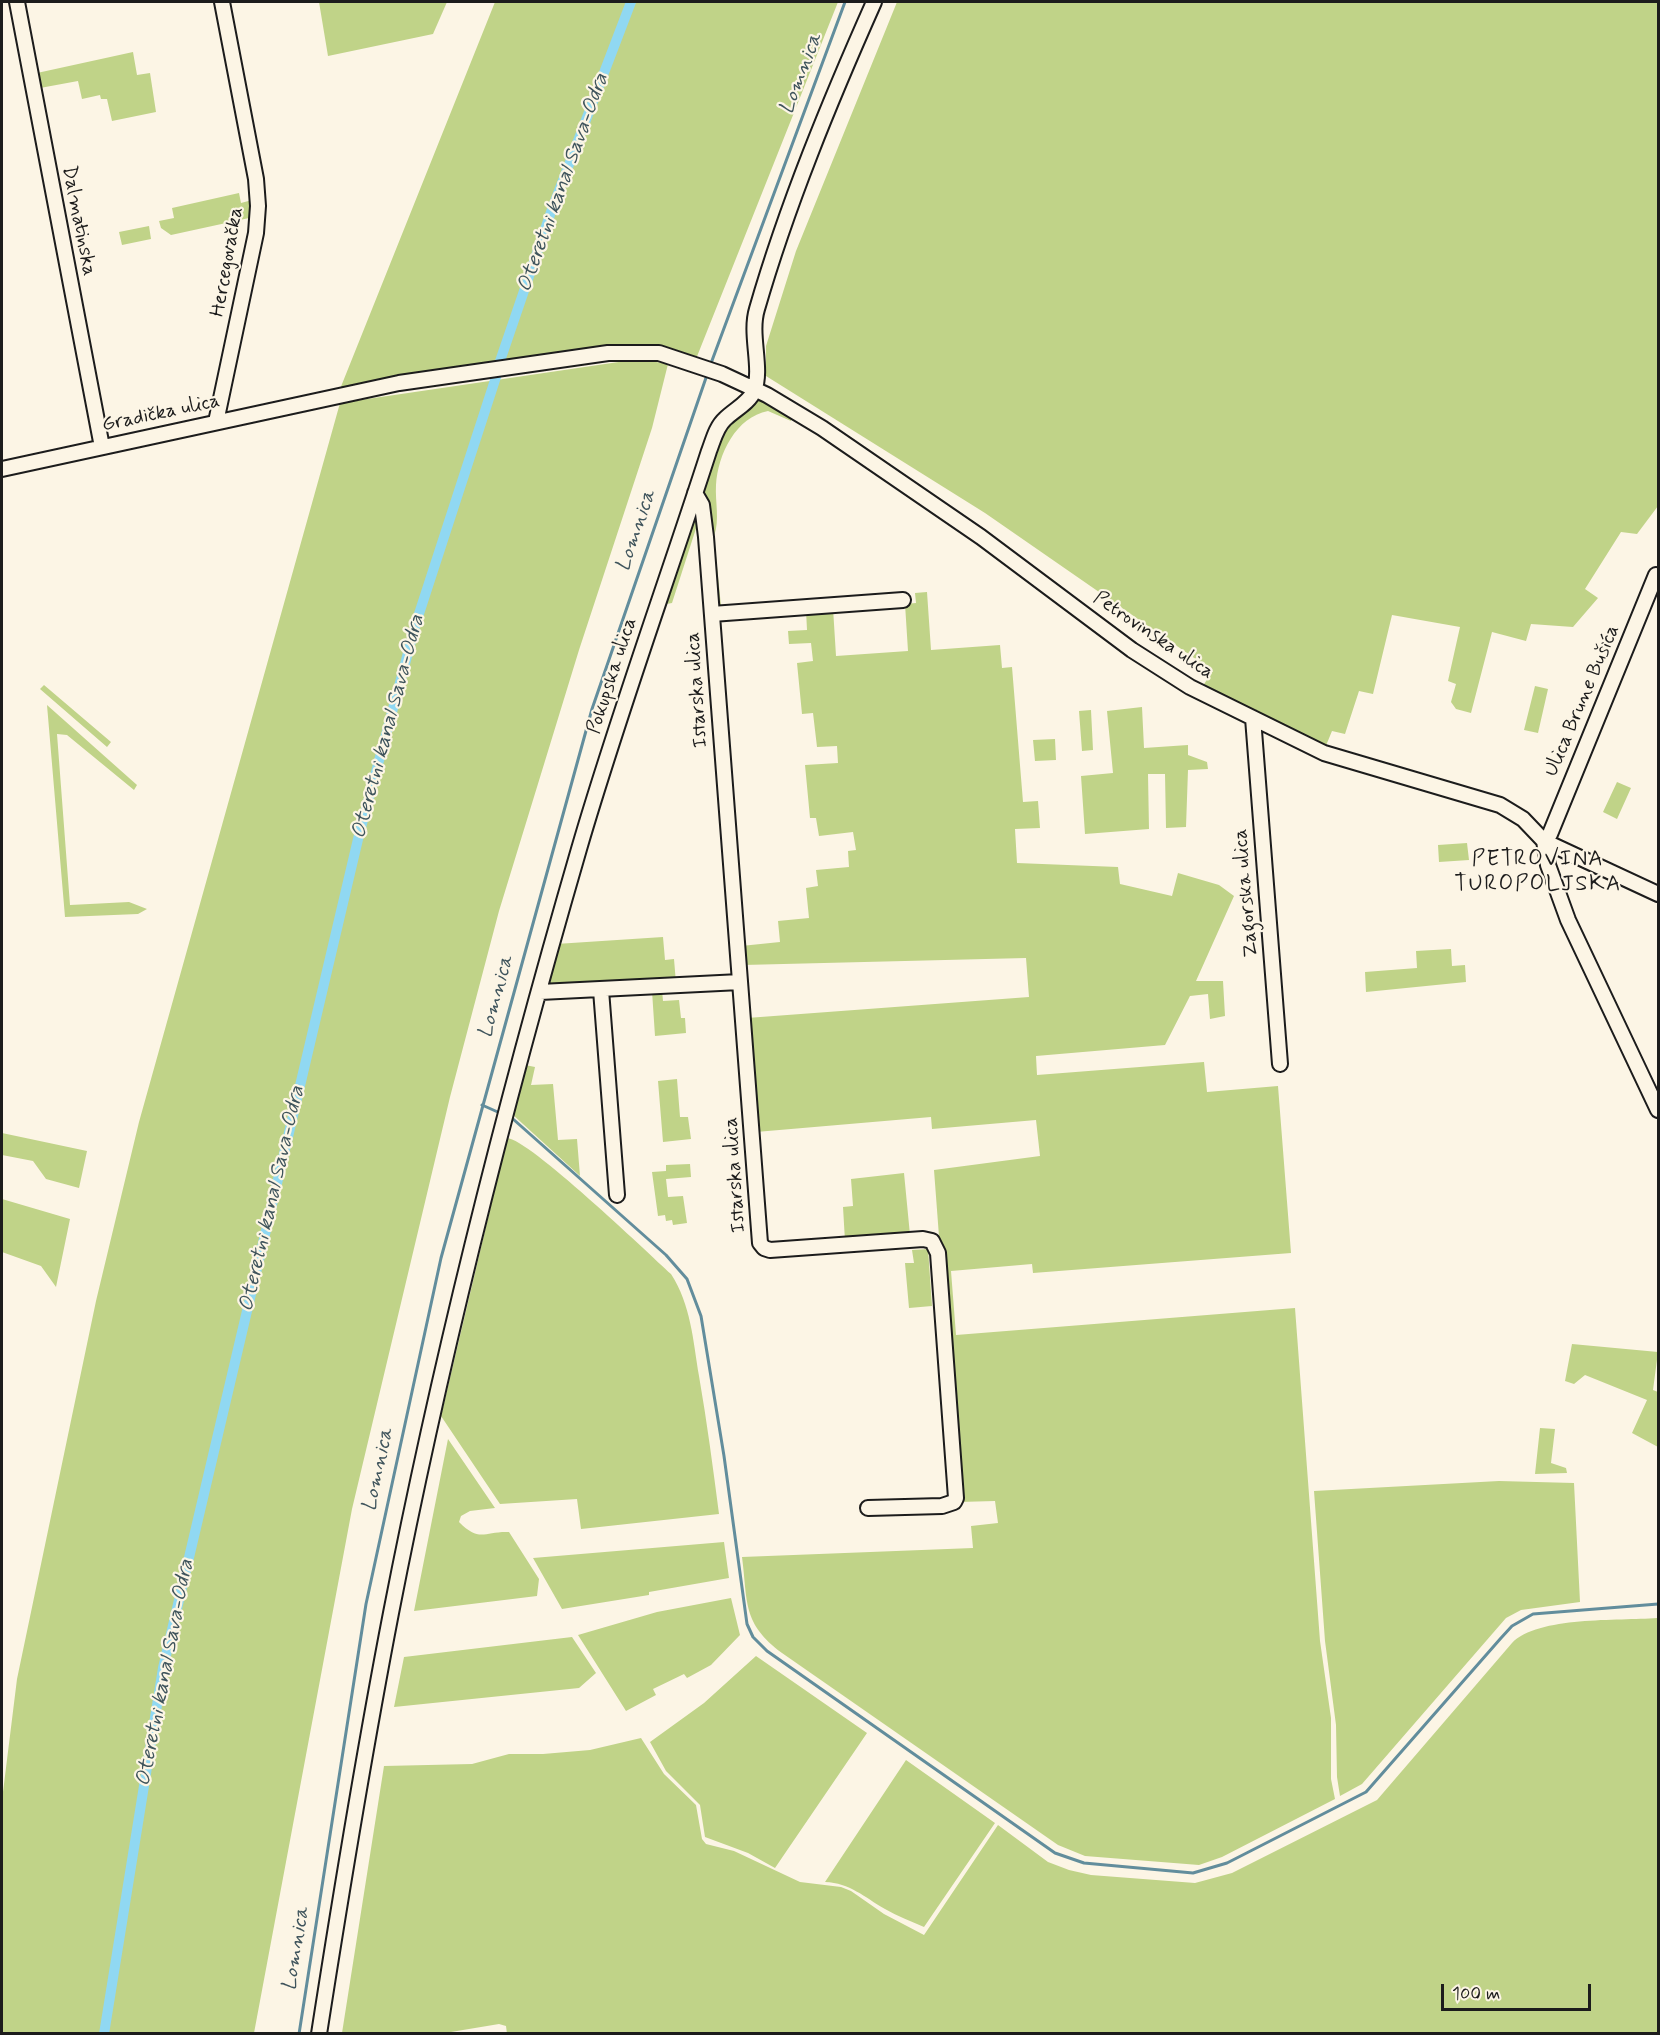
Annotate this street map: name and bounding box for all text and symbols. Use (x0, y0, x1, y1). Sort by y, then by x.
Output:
water label: Lomnica (775, 30, 829, 118)
water label: Oteretni kanal Sava-Odra (513, 70, 615, 296)
street label: Dalmatinska (56, 164, 100, 278)
street label: Hercegovačka (207, 205, 249, 319)
street label: Gradička ulica (100, 390, 222, 438)
water label: Lomnica (611, 487, 663, 575)
street label: Petrovinska ulica (1088, 587, 1218, 685)
water label: Oteretni kanal Sava-Odra (347, 612, 431, 842)
street label: Pokupska ulica (583, 615, 643, 737)
street label: Ulica Brune Bušića (1540, 621, 1626, 781)
street label: Istarska ulica (682, 631, 714, 749)
street label: Zagorska ulica (1229, 828, 1265, 958)
district label: PETROVINA TUROPOLJSKA (1456, 847, 1620, 898)
water label: Lomnica (474, 953, 520, 1041)
water label: Oteretni kanal Sava-Odra (235, 1084, 311, 1314)
street label: Istarska ulica (720, 1116, 752, 1234)
water label: Lomnica (358, 1426, 400, 1514)
water label: Oteretni kanal Sava-Odra (132, 1557, 200, 1789)
water label: Lomnica (278, 1905, 316, 1993)
scale bar (1444, 1972, 1594, 2010)
text: 100 m (1452, 1982, 1500, 2006)

